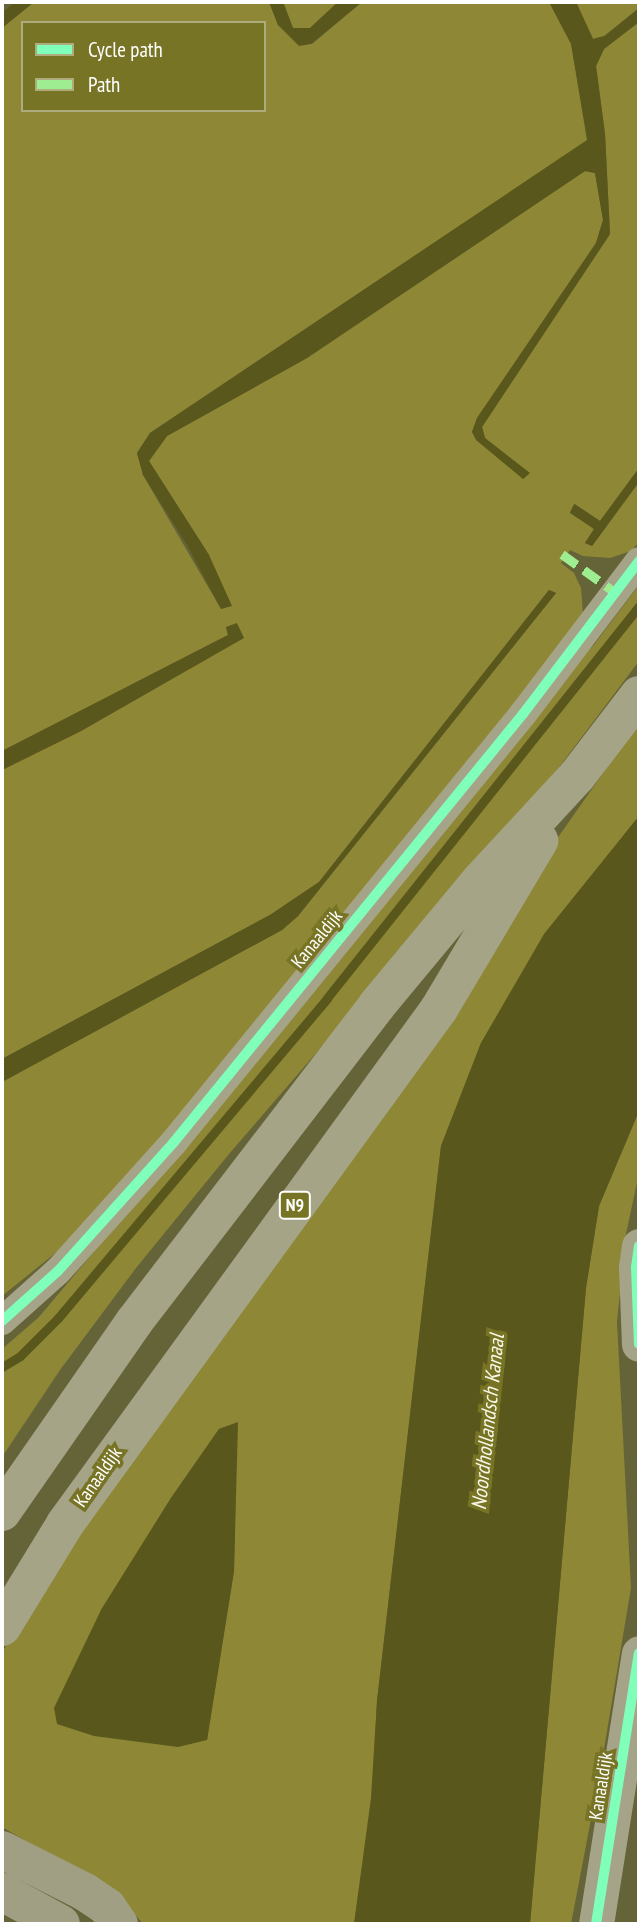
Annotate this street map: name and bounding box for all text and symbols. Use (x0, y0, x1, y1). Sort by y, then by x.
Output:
legend (21, 21, 266, 112)
text: Cycle path (88, 36, 163, 63)
text: Path (88, 71, 120, 98)
street label: Kanaaldijk (287, 905, 347, 973)
road number: N9 (278, 1190, 312, 1220)
water label: Noordhollandsch Kanaal (466, 1333, 510, 1511)
street label: Kanaaldijk (69, 1442, 127, 1512)
street label: Kanaaldijk (584, 1750, 618, 1822)

